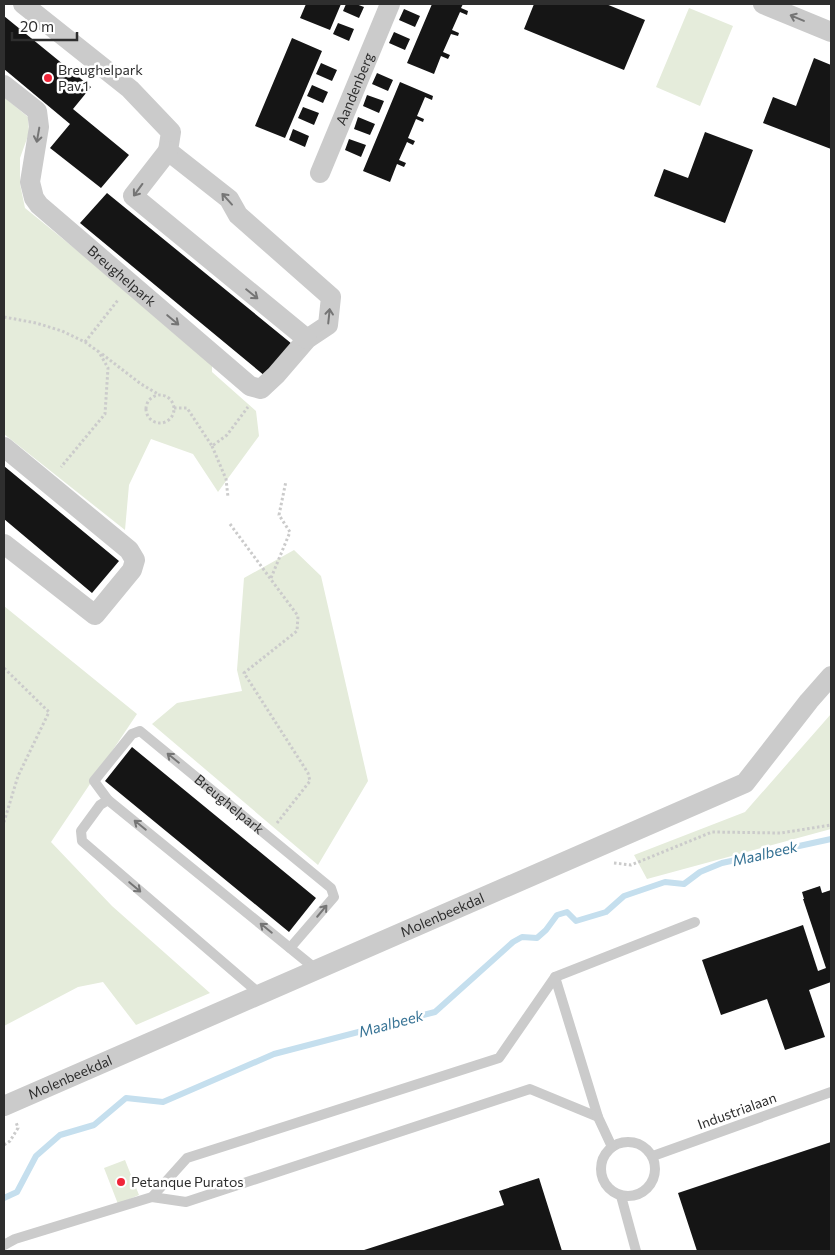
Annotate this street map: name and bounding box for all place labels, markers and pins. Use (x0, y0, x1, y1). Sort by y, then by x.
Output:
place label: Breughelpark Pav.1 (58, 61, 143, 94)
marker: Breughelpark Pav.1 (42, 72, 54, 84)
place label: Petanque Puratos (131, 1173, 244, 1190)
marker: Petanque Puratos (115, 1176, 127, 1188)

